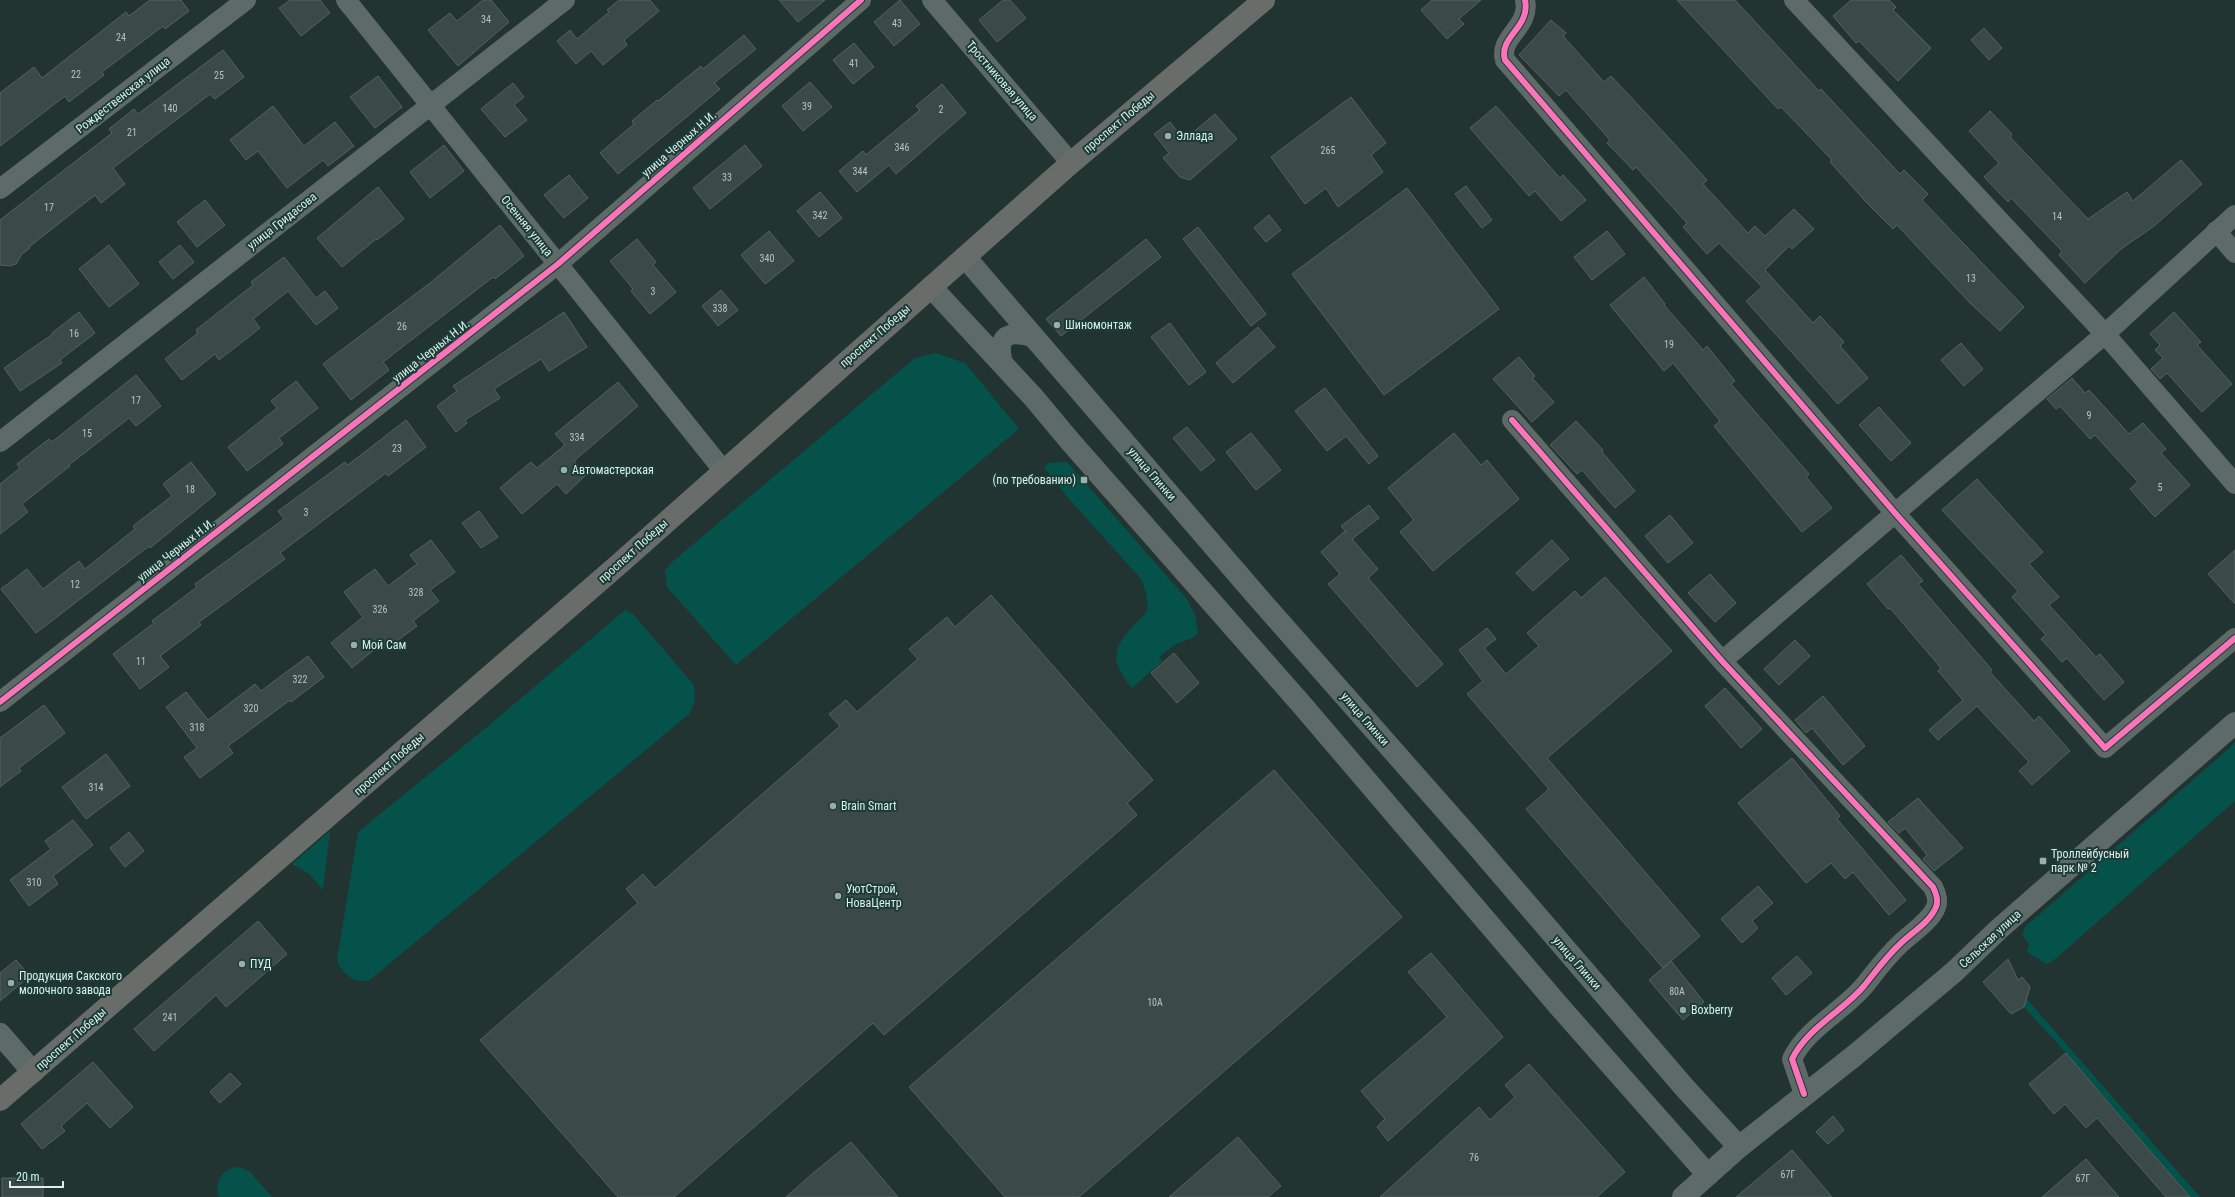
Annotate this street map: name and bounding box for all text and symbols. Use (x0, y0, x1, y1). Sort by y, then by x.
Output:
house number: 34 (481, 14, 491, 25)
house number: 43 (892, 18, 902, 29)
house number: 24 (116, 32, 126, 43)
street label: Тростниковая улица (963, 38, 1041, 124)
street label: Рождественская улица (73, 54, 173, 136)
house number: 41 (849, 58, 859, 69)
house number: 22 (71, 69, 81, 80)
house number: 25 (214, 70, 224, 81)
street label: проспект Победы (1081, 88, 1157, 156)
house number: 39 (802, 101, 812, 112)
house number: 140 (163, 103, 177, 114)
house number: 2 (939, 104, 944, 115)
street label: улица Черных Н.И. (639, 108, 719, 180)
house number: 21 (127, 127, 137, 138)
place label: Эллада (1176, 129, 1213, 143)
marker: Эллада (1163, 131, 1173, 141)
house number: 346 (895, 142, 909, 153)
house number: 265 (1321, 145, 1335, 156)
house number: 344 (853, 166, 867, 177)
house number: 33 (722, 172, 732, 183)
street label: улица Гридасова (245, 189, 320, 252)
street label: Осенняя улица (498, 193, 556, 259)
house number: 17 (44, 202, 54, 213)
house number: 342 (813, 210, 827, 221)
house number: 14 (2052, 211, 2062, 222)
house number: 340 (760, 253, 774, 264)
house number: 13 (1966, 273, 1976, 284)
house number: 3 (651, 286, 656, 297)
street label: проспект Победы (837, 302, 913, 370)
house number: 338 (713, 303, 727, 314)
street label: улица Черных Н.И. (390, 317, 472, 385)
place label: Шиномонтаж (1065, 318, 1132, 332)
marker: Шиномонтаж (1052, 320, 1062, 330)
house number: 26 (397, 321, 407, 332)
house number: 16 (69, 328, 79, 339)
house number: 19 (1664, 339, 1674, 350)
house number: 17 (131, 395, 141, 406)
house number: 9 (2087, 410, 2092, 421)
house number: 15 (82, 428, 92, 439)
house number: 334 (570, 432, 584, 443)
house number: 23 (392, 443, 402, 454)
street label: улица Глинки (1125, 444, 1179, 504)
place label: Автомастерская (572, 463, 654, 477)
marker: Автомастерская (559, 465, 569, 475)
place label: (по требованию) (993, 473, 1076, 487)
marker: (по требованию) (1079, 475, 1089, 485)
house number: 5 (2158, 482, 2163, 493)
house number: 18 (185, 484, 195, 495)
house number: 3 (304, 507, 309, 518)
street label: улица Черных Н.И. (135, 516, 217, 584)
street label: проспект Победы (595, 516, 671, 586)
house number: 12 (70, 579, 80, 590)
house number: 328 (409, 587, 423, 598)
house number: 326 (373, 604, 387, 615)
place label: Мой Сам (362, 638, 406, 652)
marker: Мой Сам (349, 640, 359, 650)
house number: 11 (136, 656, 146, 667)
house number: 322 (293, 674, 307, 685)
street label: улица Глинки (1338, 689, 1392, 749)
house number: 320 (244, 703, 258, 714)
house number: 318 (190, 722, 204, 733)
street label: проспект Победы (351, 730, 427, 798)
house number: 314 (89, 782, 103, 793)
place label: Brain Smart (841, 799, 897, 813)
marker: Brain Smart (828, 801, 838, 811)
place label: Троллейбусный парк № 2 (2051, 847, 2129, 875)
marker: Троллейбусный парк № 2 (2038, 856, 2048, 866)
house number: 310 (27, 877, 41, 888)
place label: УютСтрой, НоваЦентр (846, 882, 902, 910)
marker: УютСтрой, НоваЦентр (833, 891, 843, 901)
street label: Сельская улица (1956, 907, 2024, 971)
street label: улица Глинки (1550, 933, 1604, 993)
place label: ПУД (250, 957, 272, 971)
marker: ПУД (237, 959, 247, 969)
place label: Продукция Сакского молочного завода (19, 969, 122, 997)
marker: Продукция Сакского молочного завода (6, 978, 16, 988)
house number: 80А (1669, 986, 1685, 997)
house number: 10А (1147, 997, 1163, 1008)
place label: Boxberry (1691, 1003, 1733, 1017)
street label: проспект Победы (33, 1005, 109, 1073)
marker: Boxberry (1678, 1005, 1688, 1015)
house number: 241 (163, 1012, 177, 1023)
house number: 76 (1469, 1152, 1479, 1163)
scale bar (10, 1163, 63, 1189)
house number: 67Г (1781, 1169, 1795, 1180)
text: 20 m (16, 1170, 40, 1184)
house number: 67Г (2076, 1173, 2090, 1184)

